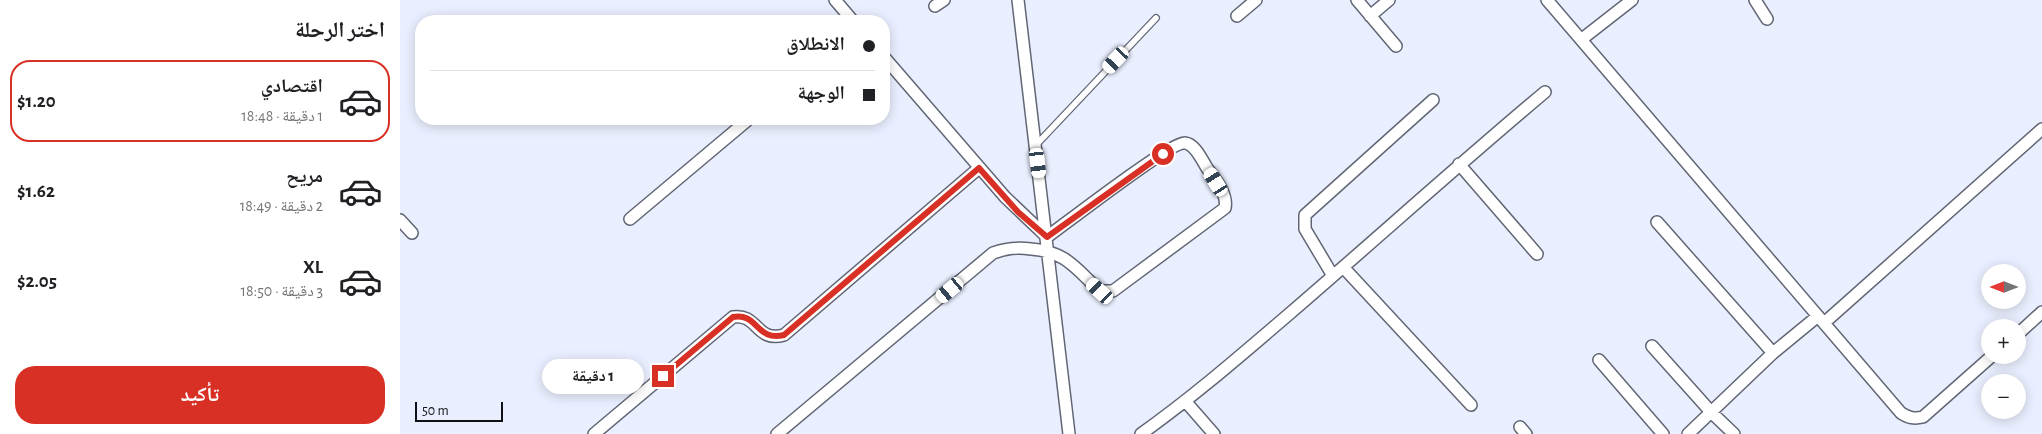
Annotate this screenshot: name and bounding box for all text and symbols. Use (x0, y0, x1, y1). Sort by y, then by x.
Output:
text: اختر الرحلة (295, 19, 385, 41)
text: الانطلاق (786, 35, 845, 54)
car (1100, 44, 1131, 76)
text: اقتصادي (261, 77, 323, 96)
icon: car (338, 79, 383, 124)
text: الوجهة (797, 84, 845, 103)
text: $1.20 (17, 92, 56, 111)
text: 1 دقيقة · 18:48 (241, 108, 323, 124)
route start (1152, 143, 1174, 165)
car (1028, 147, 1047, 179)
car (1201, 165, 1230, 199)
text: مريح (286, 167, 323, 186)
icon: car (338, 169, 383, 214)
text: $1.62 (17, 182, 55, 201)
text: 2 دقيقة · 18:49 (240, 198, 323, 214)
text: XL (303, 258, 323, 277)
icon: car (338, 259, 383, 304)
north arrow (1981, 264, 2026, 309)
map controls (1981, 264, 2026, 419)
text: $2.05 (17, 272, 57, 291)
car (933, 275, 966, 305)
car (1083, 275, 1116, 307)
text: 3 دقيقة · 18:50 (240, 283, 323, 299)
button: + (1981, 319, 2026, 364)
callout: 1 دقيقة (543, 358, 646, 394)
route end (652, 365, 674, 387)
button: تأكيد (15, 366, 385, 424)
text: 1 دقيقة (572, 368, 614, 384)
button: − (1981, 374, 2026, 419)
scale bar (415, 399, 502, 422)
text: 50 m (422, 404, 449, 418)

